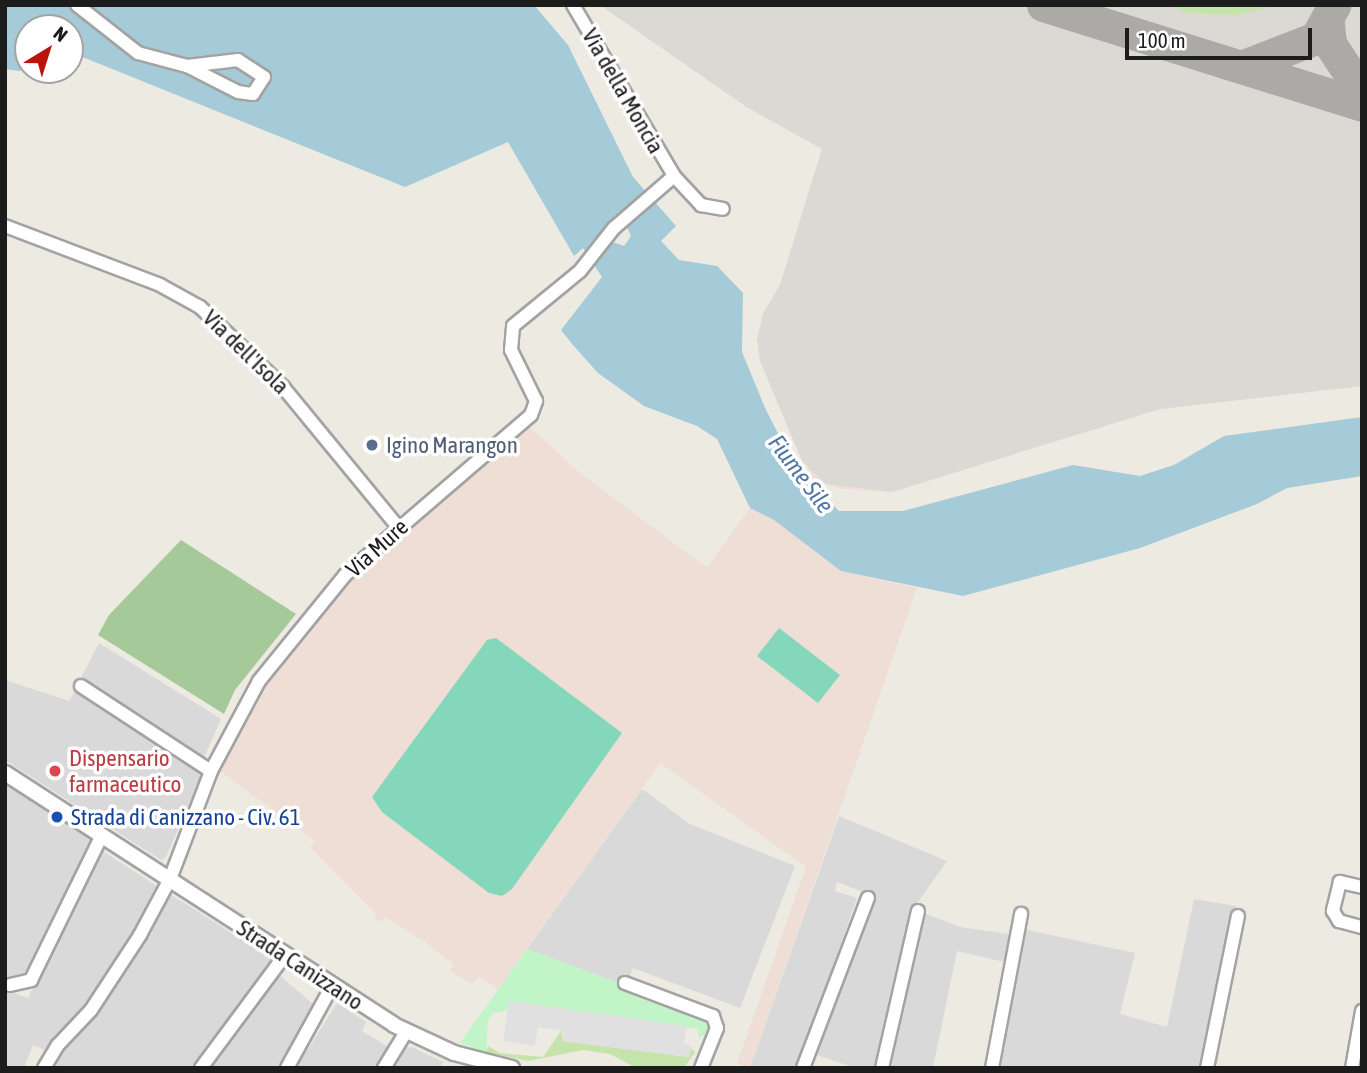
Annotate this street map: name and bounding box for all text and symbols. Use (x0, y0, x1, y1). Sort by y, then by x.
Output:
north arrow (14, 14, 84, 84)
scale bar (1129, 14, 1316, 58)
text: N (50, 22, 72, 46)
street label: Via della Moncia (576, 24, 670, 158)
text: 100 m (1138, 28, 1186, 52)
street label: Via dell'Isola (197, 304, 295, 400)
water label: Fiume Sile (762, 429, 840, 519)
place label: Igino Marangon (386, 431, 518, 459)
marker: Igino Marangon (364, 437, 380, 453)
street label: Via Mure (340, 513, 414, 583)
place label: Dispensario farmaceutico (69, 744, 181, 798)
marker: Dispensario farmaceutico (47, 763, 63, 779)
place label: Strada di Canizzano - Civ. 61 (71, 803, 300, 831)
marker: Strada di Canizzano - Civ. 61 (49, 809, 65, 825)
street label: Strada Canizzano (232, 914, 368, 1016)

